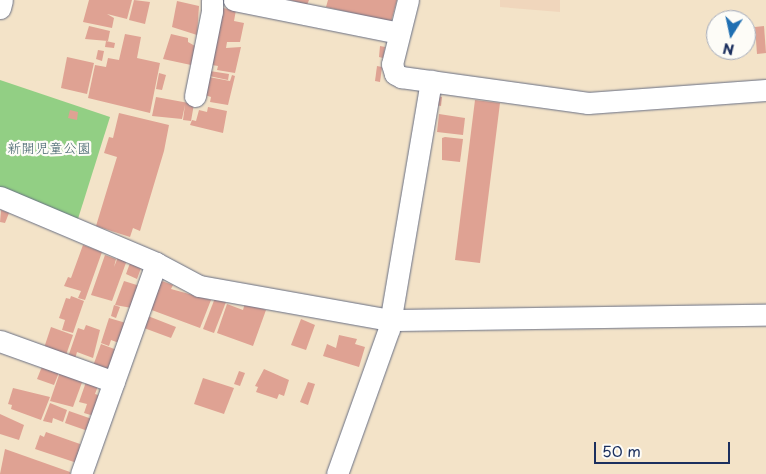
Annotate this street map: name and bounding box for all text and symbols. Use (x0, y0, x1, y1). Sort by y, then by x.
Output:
north arrow (706, 10, 756, 60)
text: N (721, 38, 736, 61)
park label: 新開児童公園 (7, 140, 91, 156)
scale bar (596, 432, 732, 464)
text: 50 m (602, 439, 641, 462)

